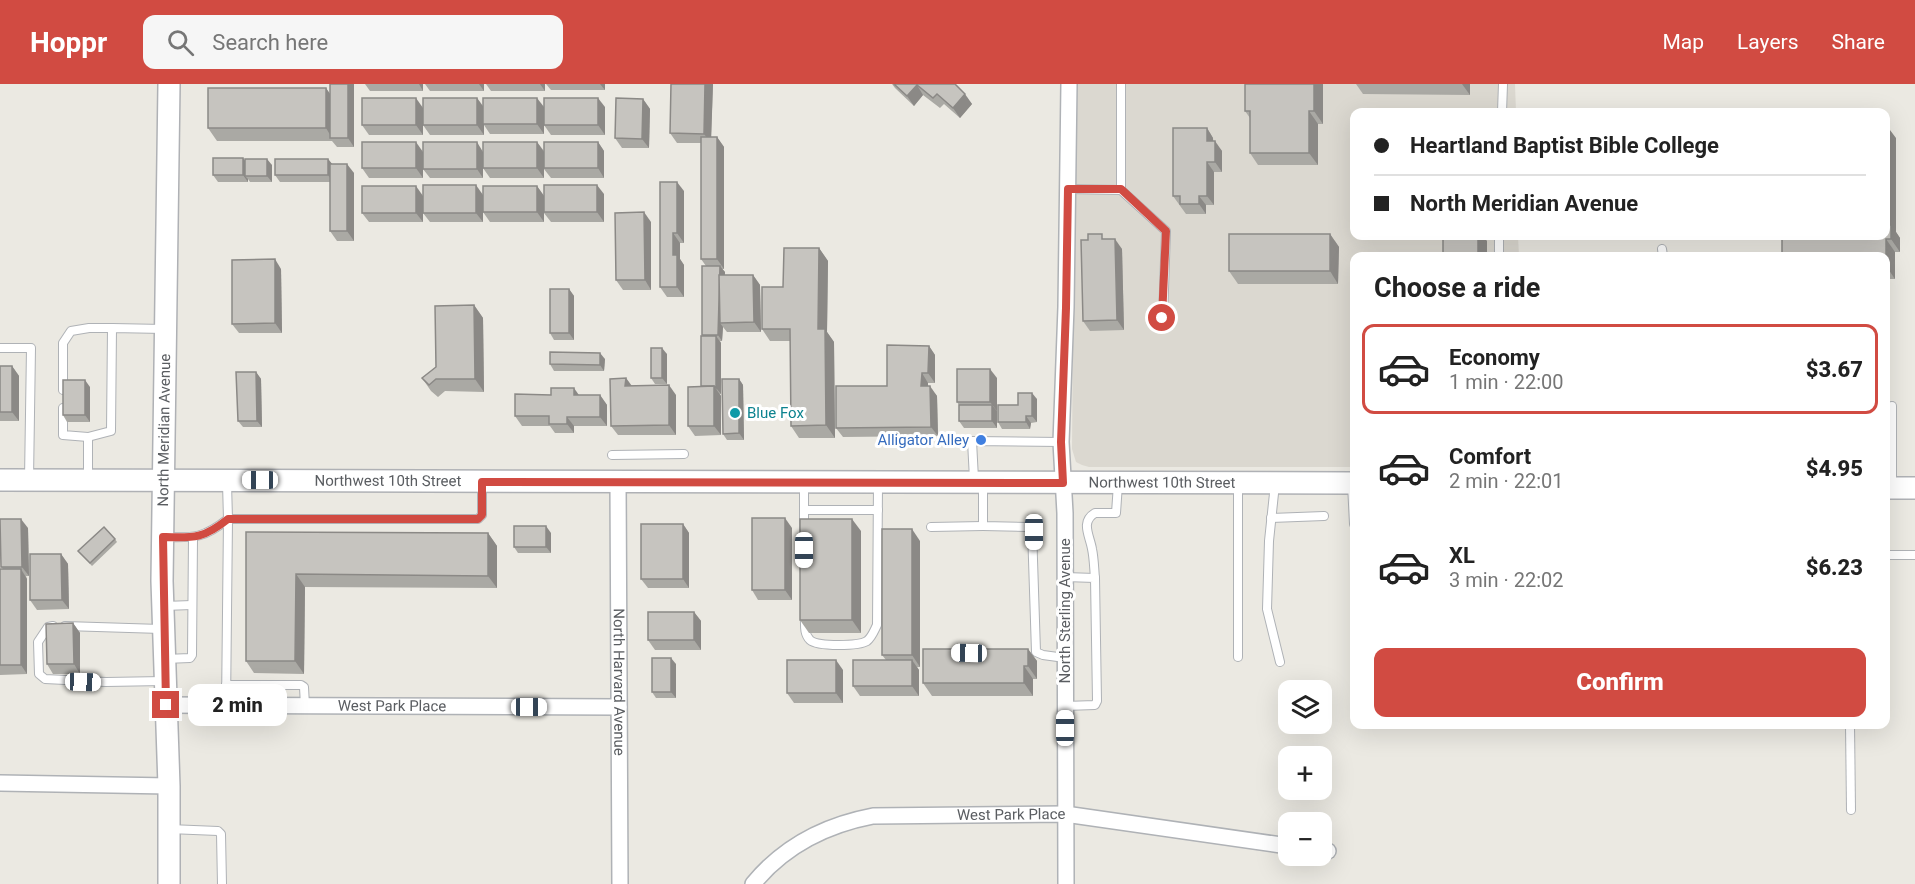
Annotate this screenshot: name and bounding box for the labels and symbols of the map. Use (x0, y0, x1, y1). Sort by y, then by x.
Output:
route start (1148, 304, 1175, 331)
street label: North Meridian Avenue (154, 354, 174, 507)
place label: Blue Fox (747, 404, 804, 422)
marker: Blue Fox (728, 406, 742, 420)
place label: Alligator Alley (878, 431, 969, 449)
marker: Alligator Alley (974, 433, 988, 447)
car (242, 471, 278, 489)
street label: Northwest 10th Street (314, 472, 462, 490)
street label: Northwest 10th Street (1088, 473, 1236, 492)
car (1025, 514, 1043, 550)
car (795, 532, 813, 568)
street label: North Sterling Avenue (1056, 538, 1074, 684)
street label: North Harvard Avenue (610, 608, 628, 756)
car (951, 644, 987, 662)
car (65, 672, 101, 692)
callout: 2 min (187, 684, 286, 726)
route end (152, 691, 179, 718)
street label: West Park Place (338, 697, 446, 715)
car (511, 698, 547, 716)
car (1056, 710, 1074, 746)
street label: West Park Place (957, 805, 1066, 824)

